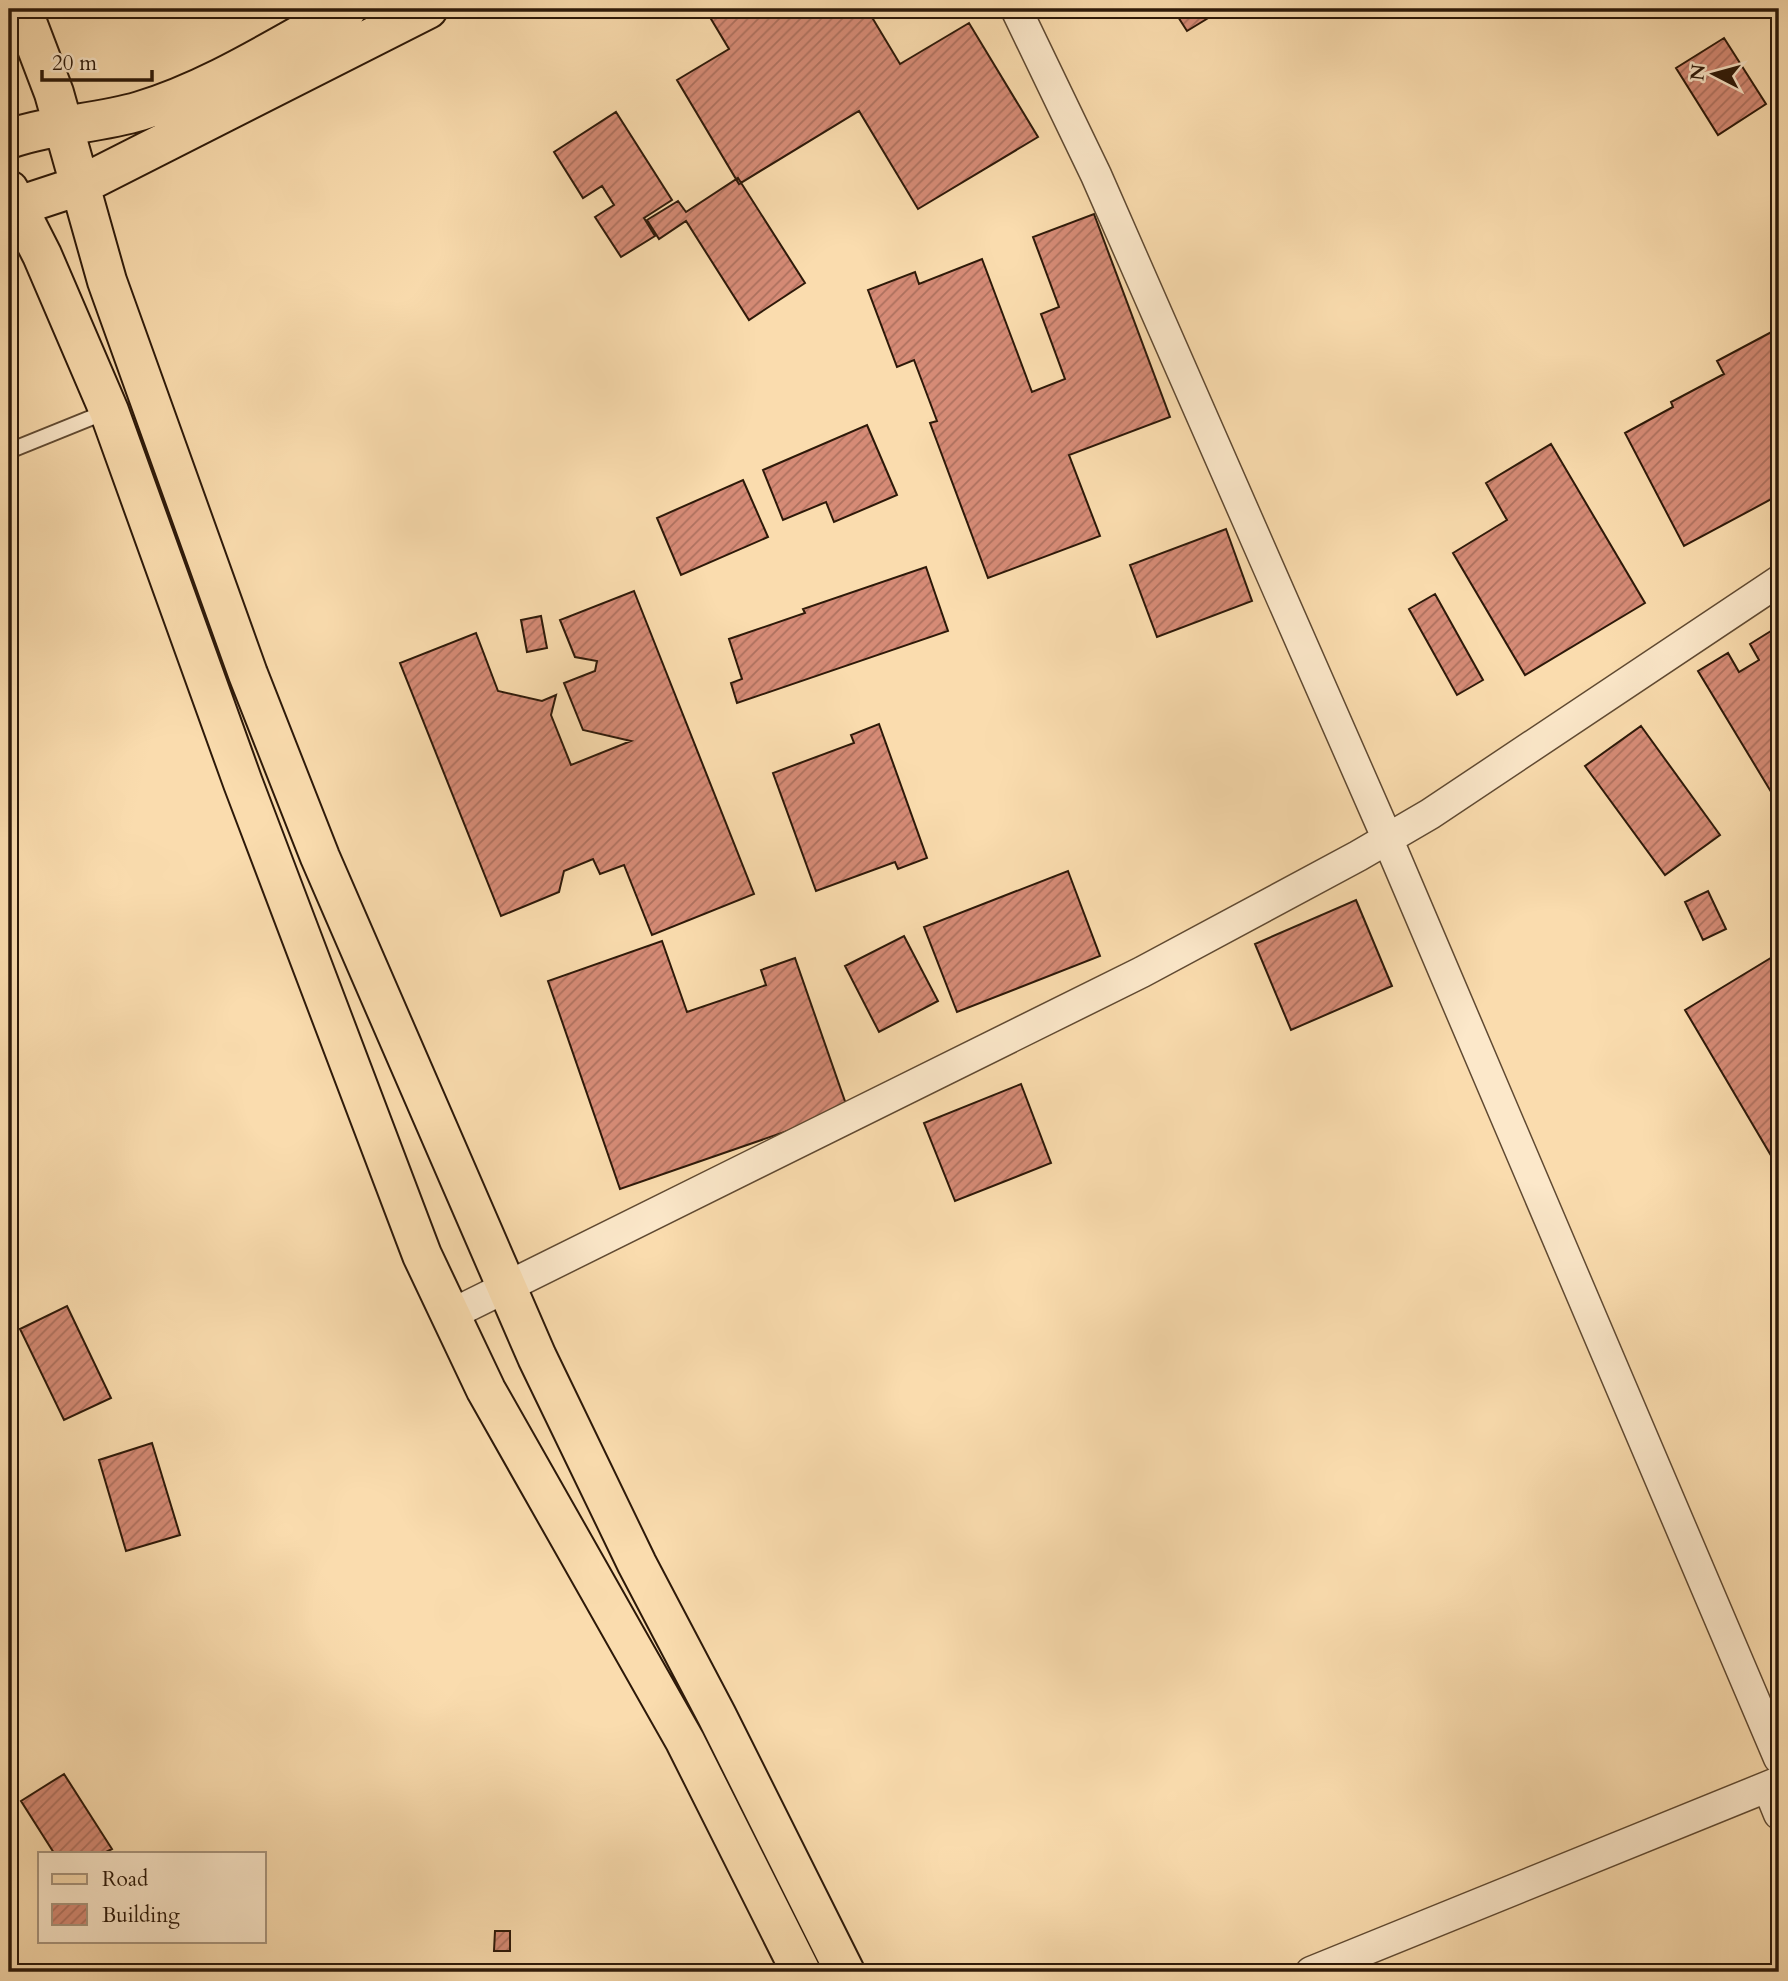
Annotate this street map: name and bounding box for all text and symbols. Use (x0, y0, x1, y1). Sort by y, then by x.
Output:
scale bar (42, 38, 152, 82)
north arrow (1680, 38, 1750, 108)
text: 20 m (52, 49, 97, 78)
text: N (1684, 62, 1712, 82)
legend (38, 1852, 266, 1942)
text: Road (102, 1865, 148, 1894)
text: Building (102, 1901, 180, 1930)

